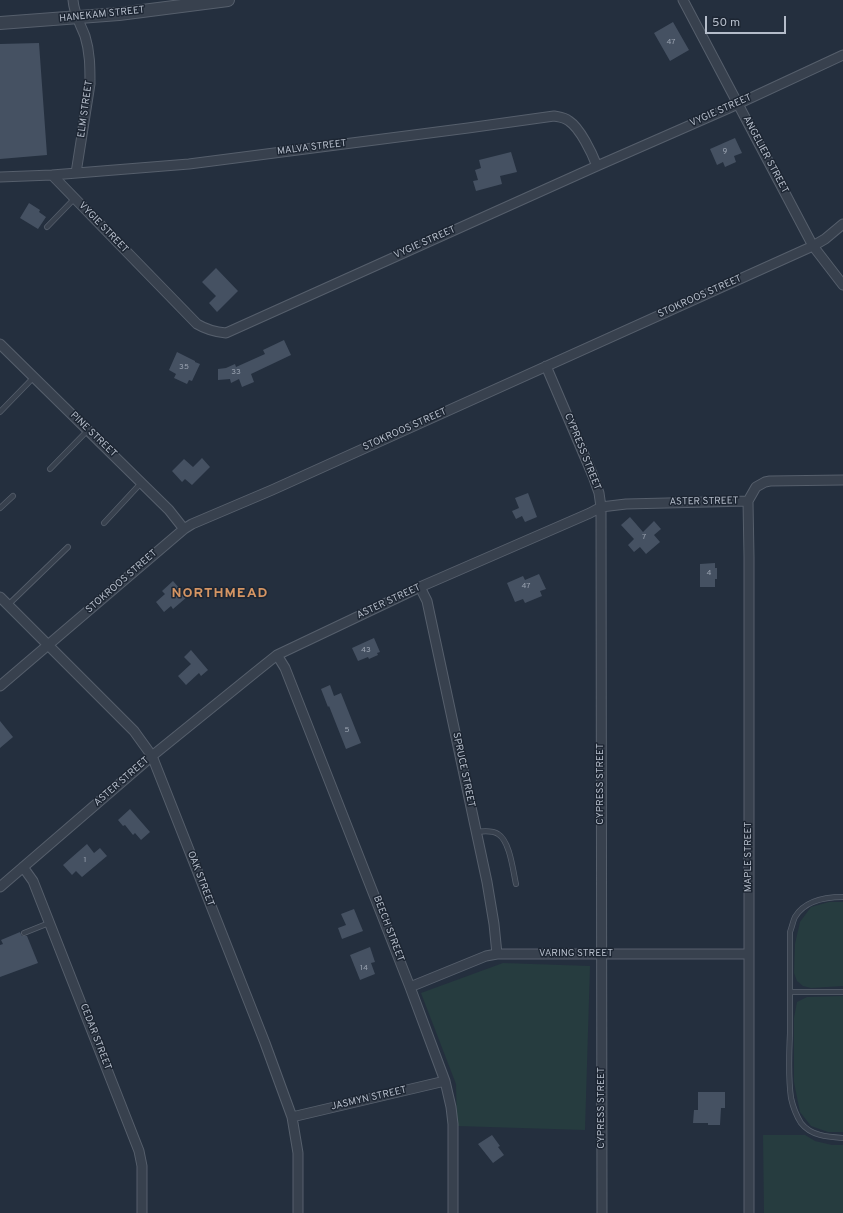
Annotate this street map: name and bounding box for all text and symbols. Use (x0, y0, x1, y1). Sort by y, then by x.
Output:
street label: HANEKAM STREET (59, 5, 145, 25)
scale bar (707, 8, 788, 34)
text: 50 m (712, 15, 740, 31)
house number: 47 (666, 37, 676, 47)
street label: ELM STREET (76, 80, 96, 138)
street label: VYGIE STREET (688, 92, 754, 130)
street label: ANGELIER STREET (740, 114, 790, 196)
street label: MALVA STREET (277, 138, 347, 158)
house number: 9 (723, 146, 727, 156)
street label: VYGIE STREET (76, 200, 130, 256)
street label: VYGIE STREET (392, 224, 458, 262)
street label: STOKROOS STREET (656, 273, 744, 321)
house number: 35 (179, 362, 189, 372)
house number: 33 (231, 367, 241, 377)
street label: STOKROOS STREET (361, 406, 449, 454)
street label: PINE STREET (67, 410, 119, 460)
street label: CYPRESS STREET (561, 412, 603, 492)
street label: ASTER STREET (669, 495, 739, 509)
house number: 7 (642, 532, 646, 542)
street label: STOKROOS STREET (84, 548, 160, 616)
house number: 4 (707, 568, 711, 578)
house number: 47 (521, 581, 531, 591)
street label: ASTER STREET (355, 582, 423, 622)
district label: NORTHMEAD (171, 586, 269, 602)
house number: 43 (361, 645, 371, 655)
house number: 5 (345, 725, 349, 735)
street label: SPRUCE STREET (449, 731, 477, 809)
street label: CYPRESS STREET (595, 743, 607, 825)
street label: ASTER STREET (92, 755, 152, 809)
street label: MAPLE STREET (743, 822, 755, 892)
street label: OAK STREET (184, 850, 216, 908)
house number: 1 (84, 855, 86, 865)
street label: BEECH STREET (370, 894, 406, 964)
street label: VARING STREET (539, 948, 613, 960)
house number: 14 (360, 963, 368, 973)
street label: CEDAR STREET (77, 1002, 113, 1072)
street label: CYPRESS STREET (596, 1067, 608, 1149)
street label: JASMYN STREET (330, 1084, 408, 1114)

